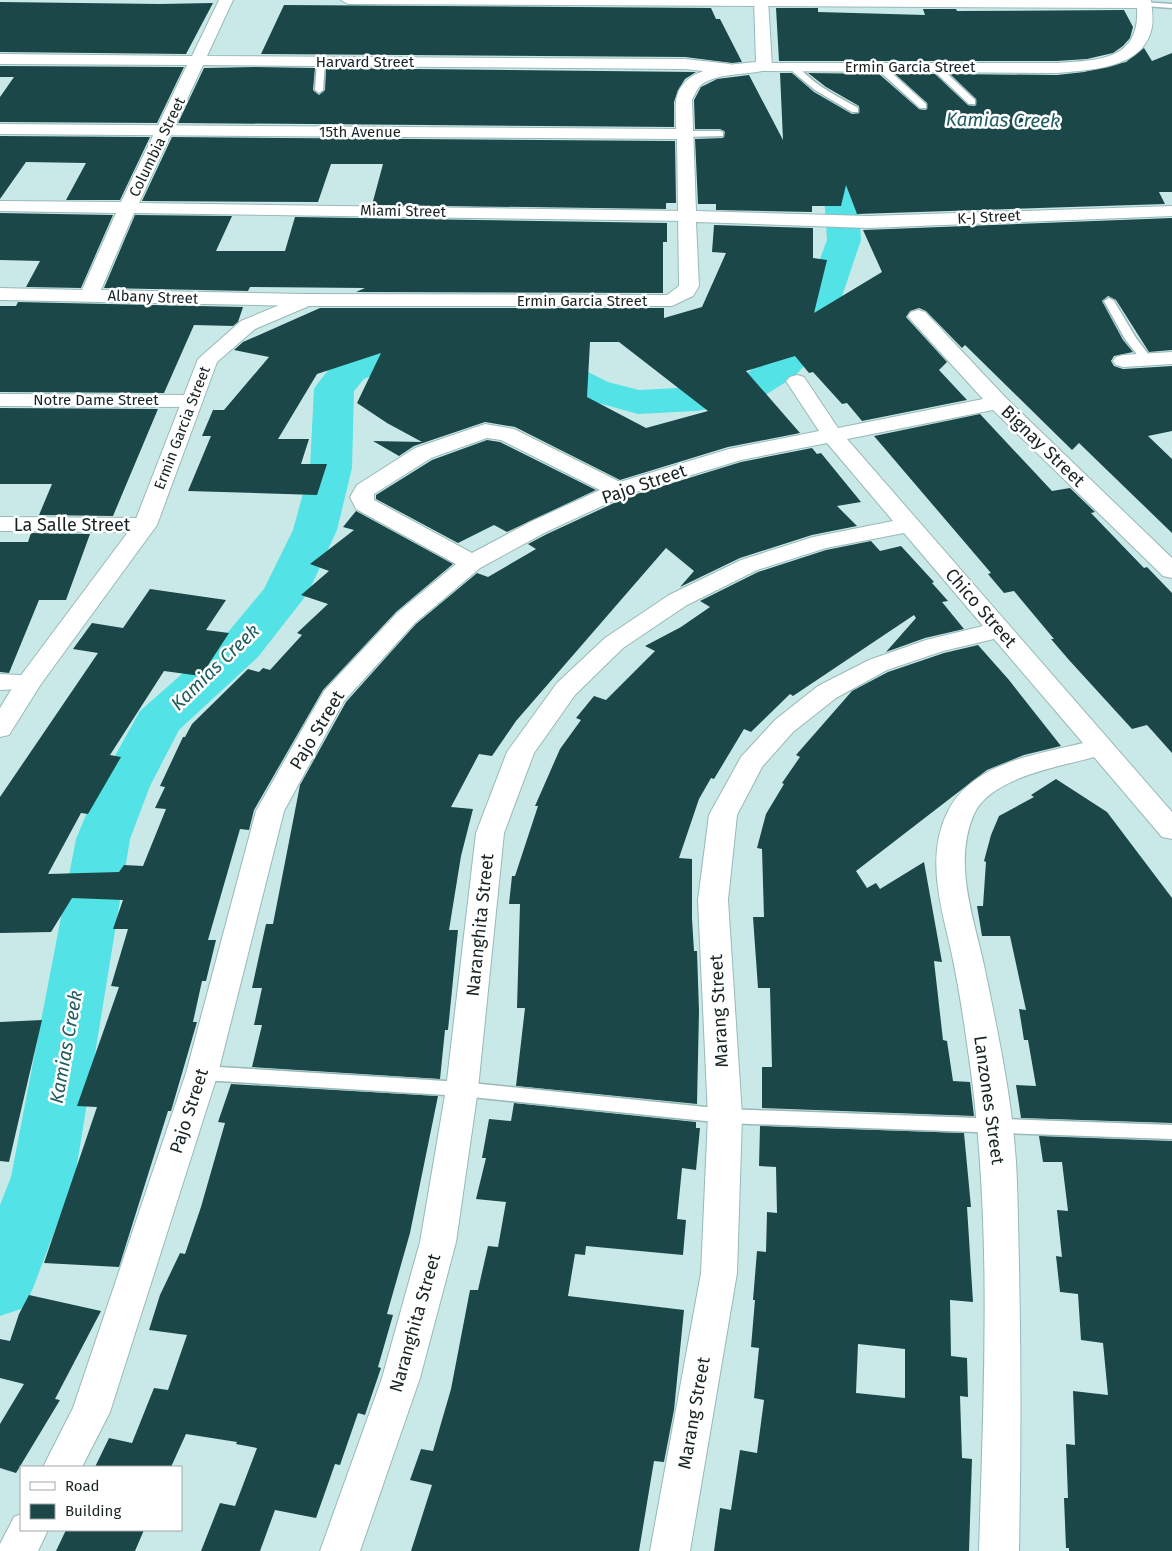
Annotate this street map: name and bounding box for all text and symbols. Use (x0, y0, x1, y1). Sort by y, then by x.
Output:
street label: Harvard Street (316, 53, 415, 71)
street label: Ermin Garcia Street (845, 58, 976, 76)
street label: Columbia Street (125, 94, 189, 200)
water label: Kamias Creek (946, 108, 1060, 132)
street label: 15th Avenue (319, 123, 401, 141)
street label: Miami Street (360, 201, 447, 221)
street label: K-J Street (957, 206, 1022, 228)
street label: Albany Street (107, 286, 199, 308)
street label: Ermin Garcia Street (517, 292, 648, 310)
street label: Ermin Garcia Street (150, 363, 214, 492)
street label: Notre Dame Street (33, 391, 159, 409)
street label: Bignay Street (997, 401, 1090, 492)
street label: Pajo Street (599, 459, 690, 509)
street label: La Salle Street (14, 514, 131, 536)
street label: Chico Street (941, 564, 1022, 653)
water label: Kamias Creek (166, 619, 264, 715)
street label: Pajo Street (285, 686, 349, 773)
street label: Naranghita Street (462, 852, 498, 998)
street label: Marang Street (705, 953, 733, 1068)
water label: Kamias Creek (45, 989, 87, 1105)
street label: Lanzones Street (969, 1034, 1009, 1166)
street label: Pajo Street (165, 1065, 213, 1156)
street label: Naranghita Street (385, 1251, 445, 1395)
street label: Marang Street (673, 1355, 715, 1471)
legend (20, 1466, 182, 1531)
text: Road (65, 1477, 100, 1495)
text: Building (65, 1502, 121, 1520)

